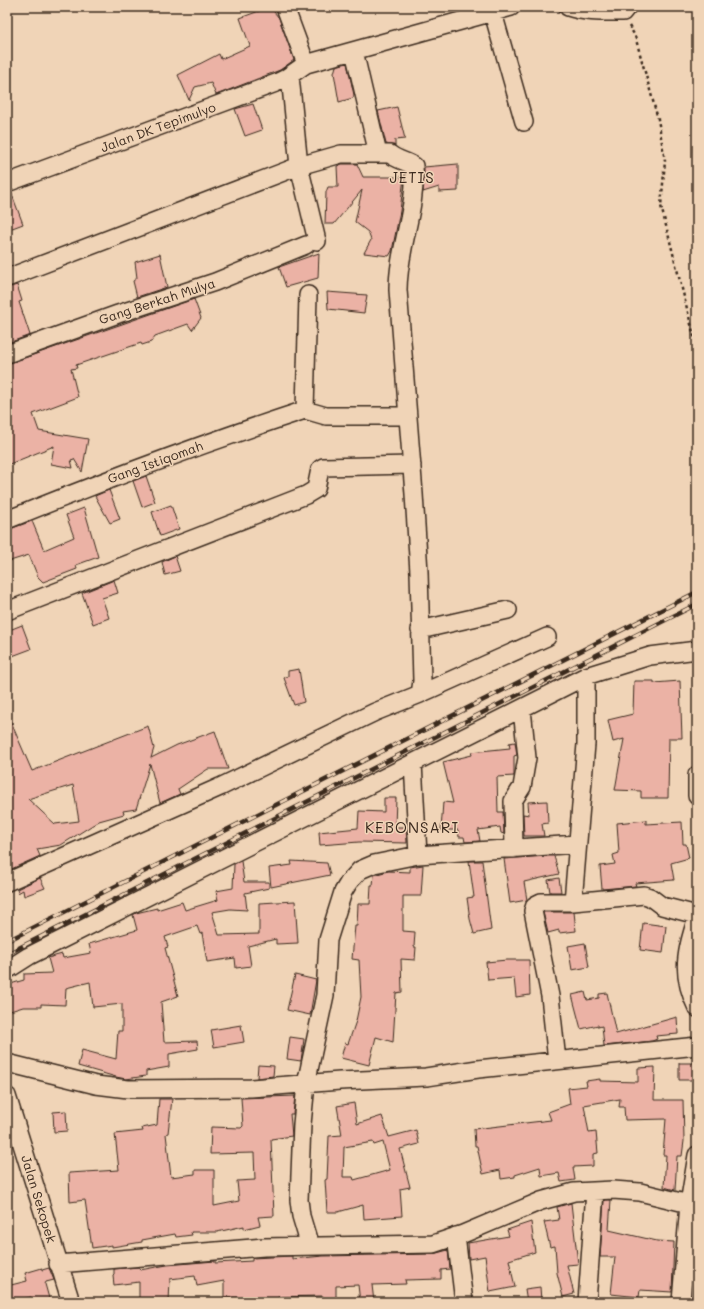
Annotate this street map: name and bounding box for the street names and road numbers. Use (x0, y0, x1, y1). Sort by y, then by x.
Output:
street label: Jalan DK Tepimulyo (98, 98, 218, 155)
street label: Gang Berkah Mulya (96, 274, 217, 327)
street label: Gang Istiqomah (105, 436, 205, 487)
street label: Jalan Sekopek (18, 1153, 61, 1245)

